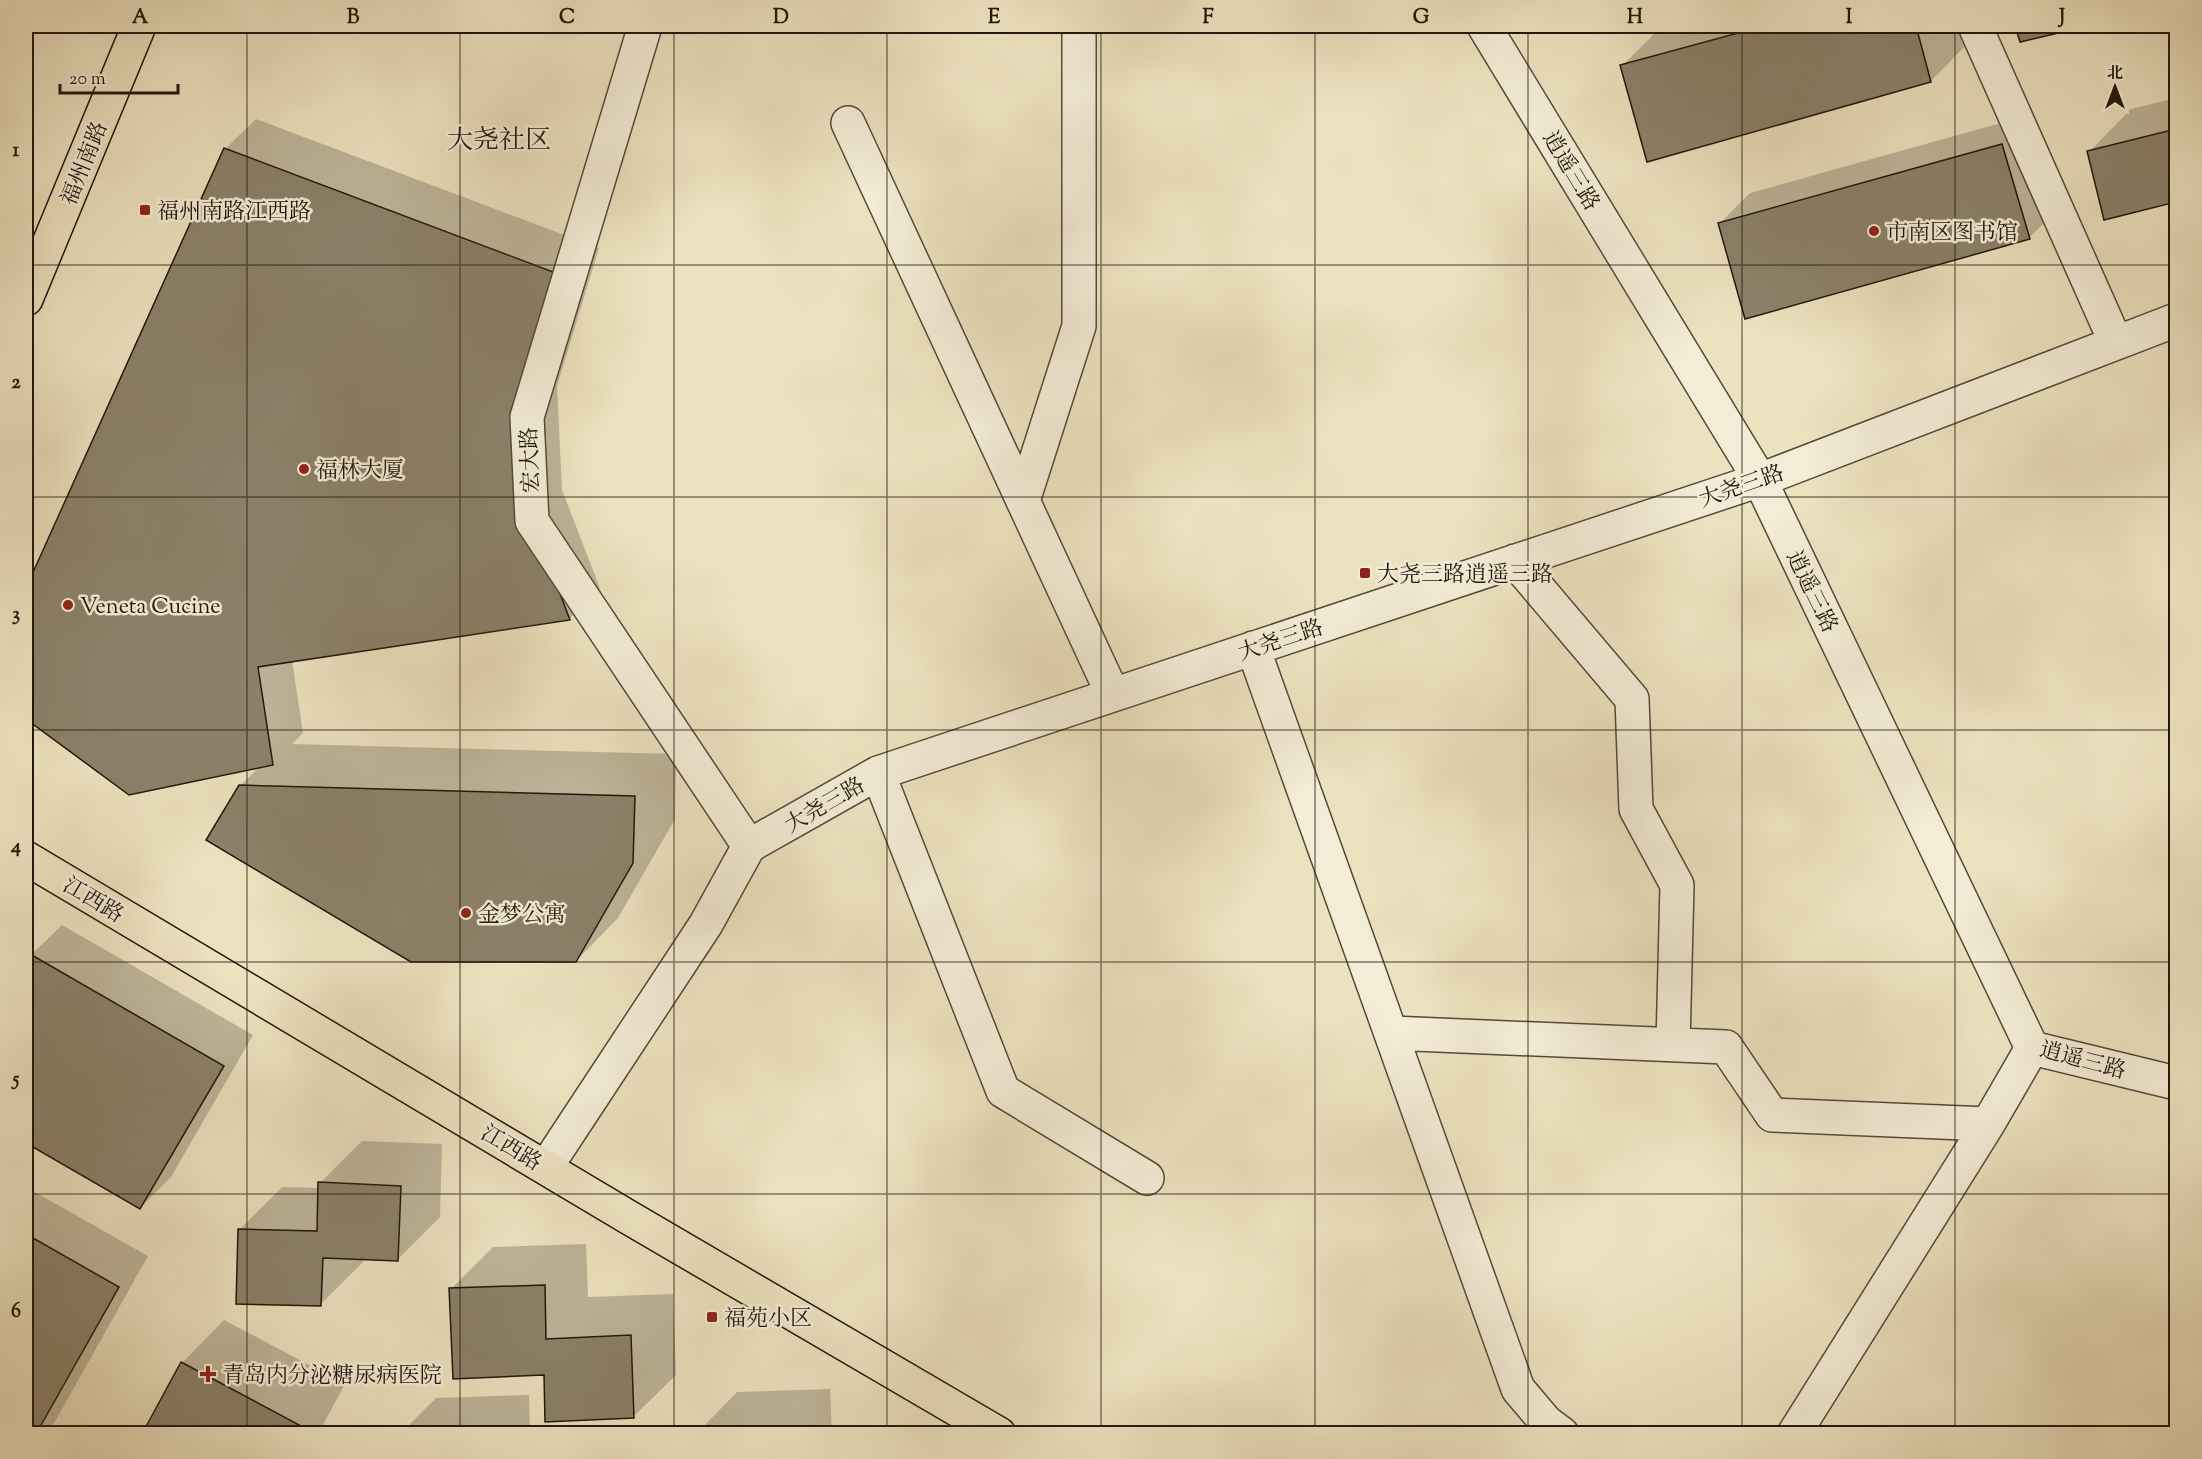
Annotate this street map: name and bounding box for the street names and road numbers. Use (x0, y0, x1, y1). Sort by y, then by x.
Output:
street label: 福州南路 (54, 117, 117, 211)
street label: 逍遥三路 (1533, 126, 1606, 218)
street label: 宏大路 (515, 426, 549, 493)
street label: 大尧三路 (1695, 458, 1789, 517)
street label: 逍遥三路 (1777, 546, 1844, 639)
street label: 大尧三路 (1234, 613, 1328, 671)
street label: 大尧三路 (779, 771, 872, 842)
street label: 江西路 (56, 871, 129, 932)
street label: 逍遥三路 (2036, 1035, 2129, 1089)
street label: 江西路 (474, 1119, 547, 1180)

